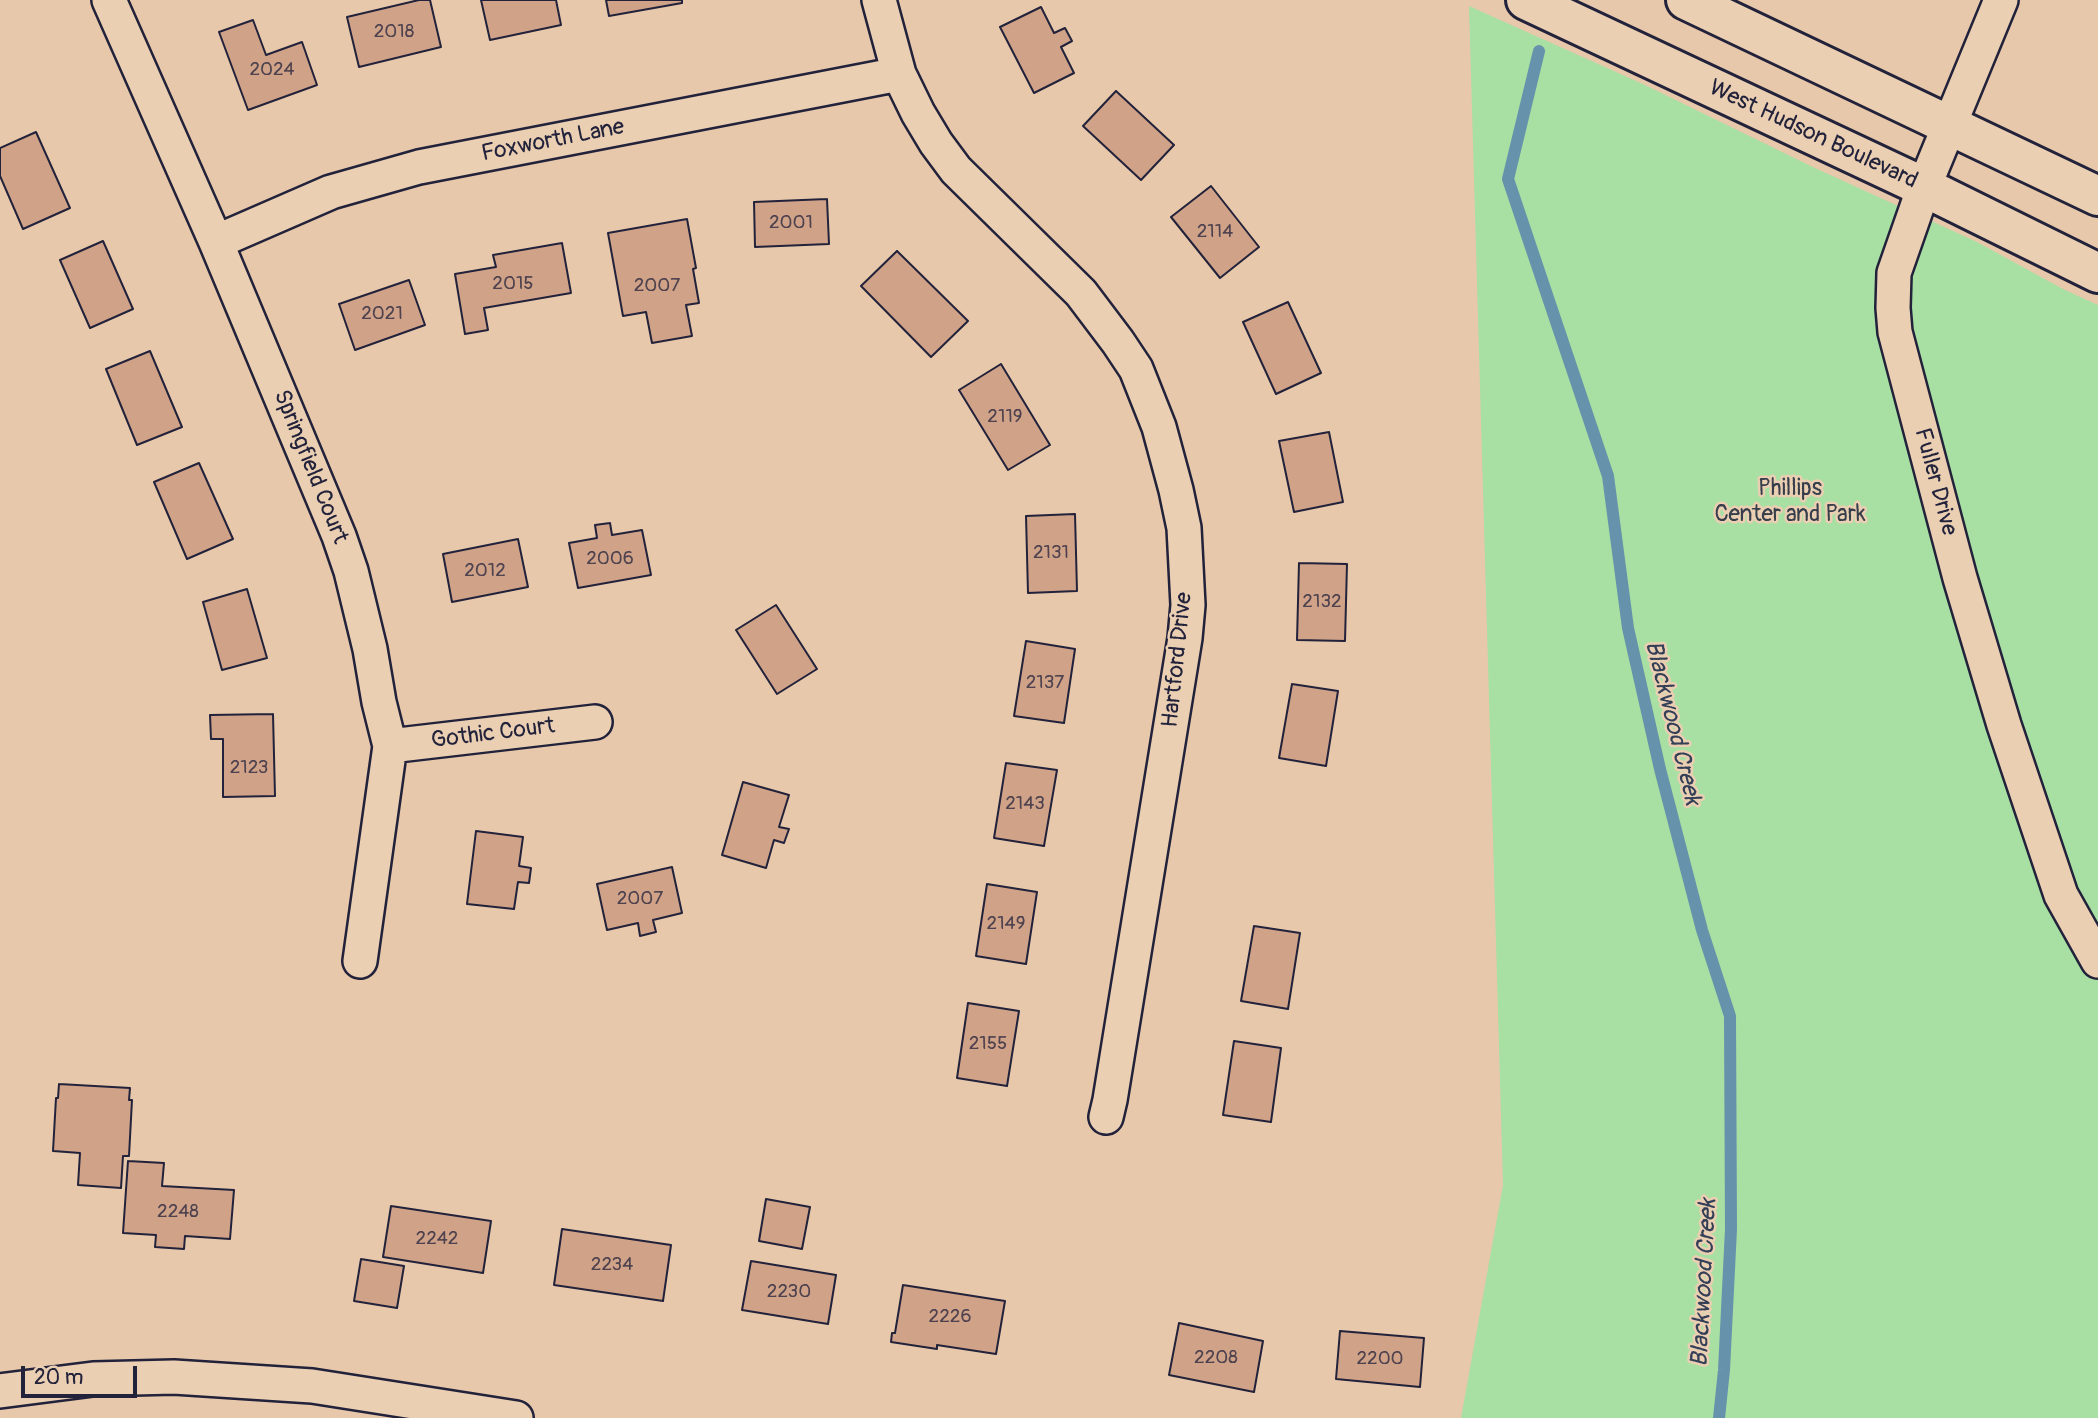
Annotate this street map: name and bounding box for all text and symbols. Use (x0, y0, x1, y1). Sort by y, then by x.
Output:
house number: 2018 (374, 21, 414, 43)
house number: 2024 (249, 59, 295, 81)
street label: West Hudson Boulevard (1704, 74, 1922, 196)
street label: Foxworth Lane (479, 114, 627, 168)
house number: 2001 (769, 212, 813, 234)
house number: 2114 (1197, 221, 1233, 243)
house number: 2015 (492, 273, 534, 295)
house number: 2007 (634, 275, 680, 297)
house number: 2021 (361, 303, 403, 325)
street label: Springfield Court (267, 386, 353, 548)
house number: 2119 (987, 406, 1023, 428)
street label: Fuller Drive (1907, 425, 1963, 539)
park label: Phillips Center and Park (1714, 475, 1866, 529)
house number: 2131 (1033, 542, 1069, 564)
house number: 2006 (586, 548, 634, 570)
house number: 2012 (464, 560, 506, 582)
street label: Hartford Drive (1157, 591, 1199, 729)
house number: 2132 (1302, 591, 1342, 613)
water label: Blackwood Creek (1638, 638, 1706, 808)
house number: 2137 (1026, 672, 1064, 694)
street label: Gothic Court (430, 713, 556, 755)
house number: 2123 (230, 757, 268, 779)
house number: 2143 (1005, 793, 1045, 815)
house number: 2007 (617, 888, 663, 910)
house number: 2149 (987, 913, 1025, 935)
house number: 2155 (969, 1033, 1007, 1055)
water label: Blackwood Creek (1686, 1198, 1724, 1368)
house number: 2248 (157, 1201, 199, 1223)
house number: 2242 (416, 1228, 458, 1250)
house number: 2234 (591, 1254, 633, 1276)
house number: 2230 (767, 1281, 811, 1303)
house number: 2226 (929, 1306, 971, 1328)
house number: 2208 (1194, 1347, 1238, 1369)
house number: 2200 (1356, 1348, 1404, 1370)
scale bar (24, 1352, 140, 1396)
text: 20 m (34, 1364, 83, 1391)

